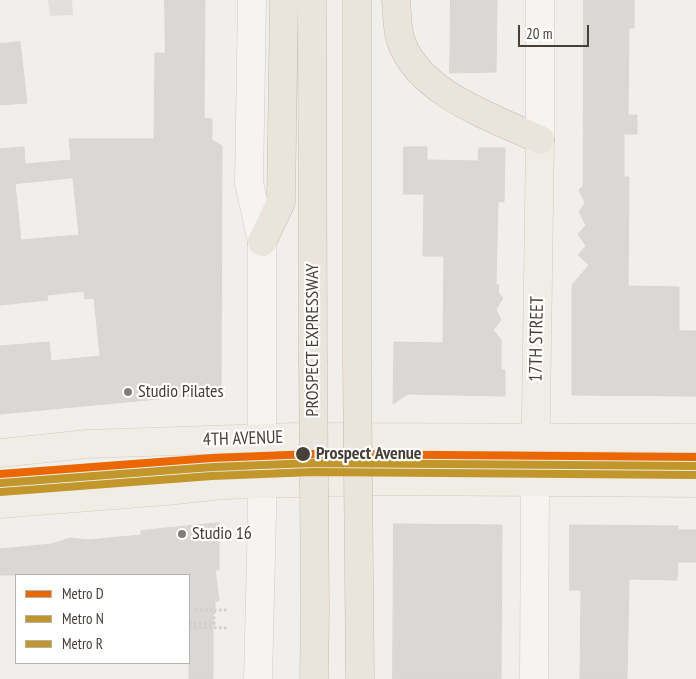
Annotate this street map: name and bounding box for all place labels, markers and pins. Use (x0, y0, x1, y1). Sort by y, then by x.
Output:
place label: Studio Pilates (138, 381, 223, 403)
marker: Studio Pilates (122, 386, 134, 398)
place label: Prospect Avenue (316, 443, 421, 465)
marker: Prospect Avenue (294, 445, 312, 463)
place label: Studio 16 (192, 523, 252, 545)
marker: Studio 16 (176, 528, 188, 540)

